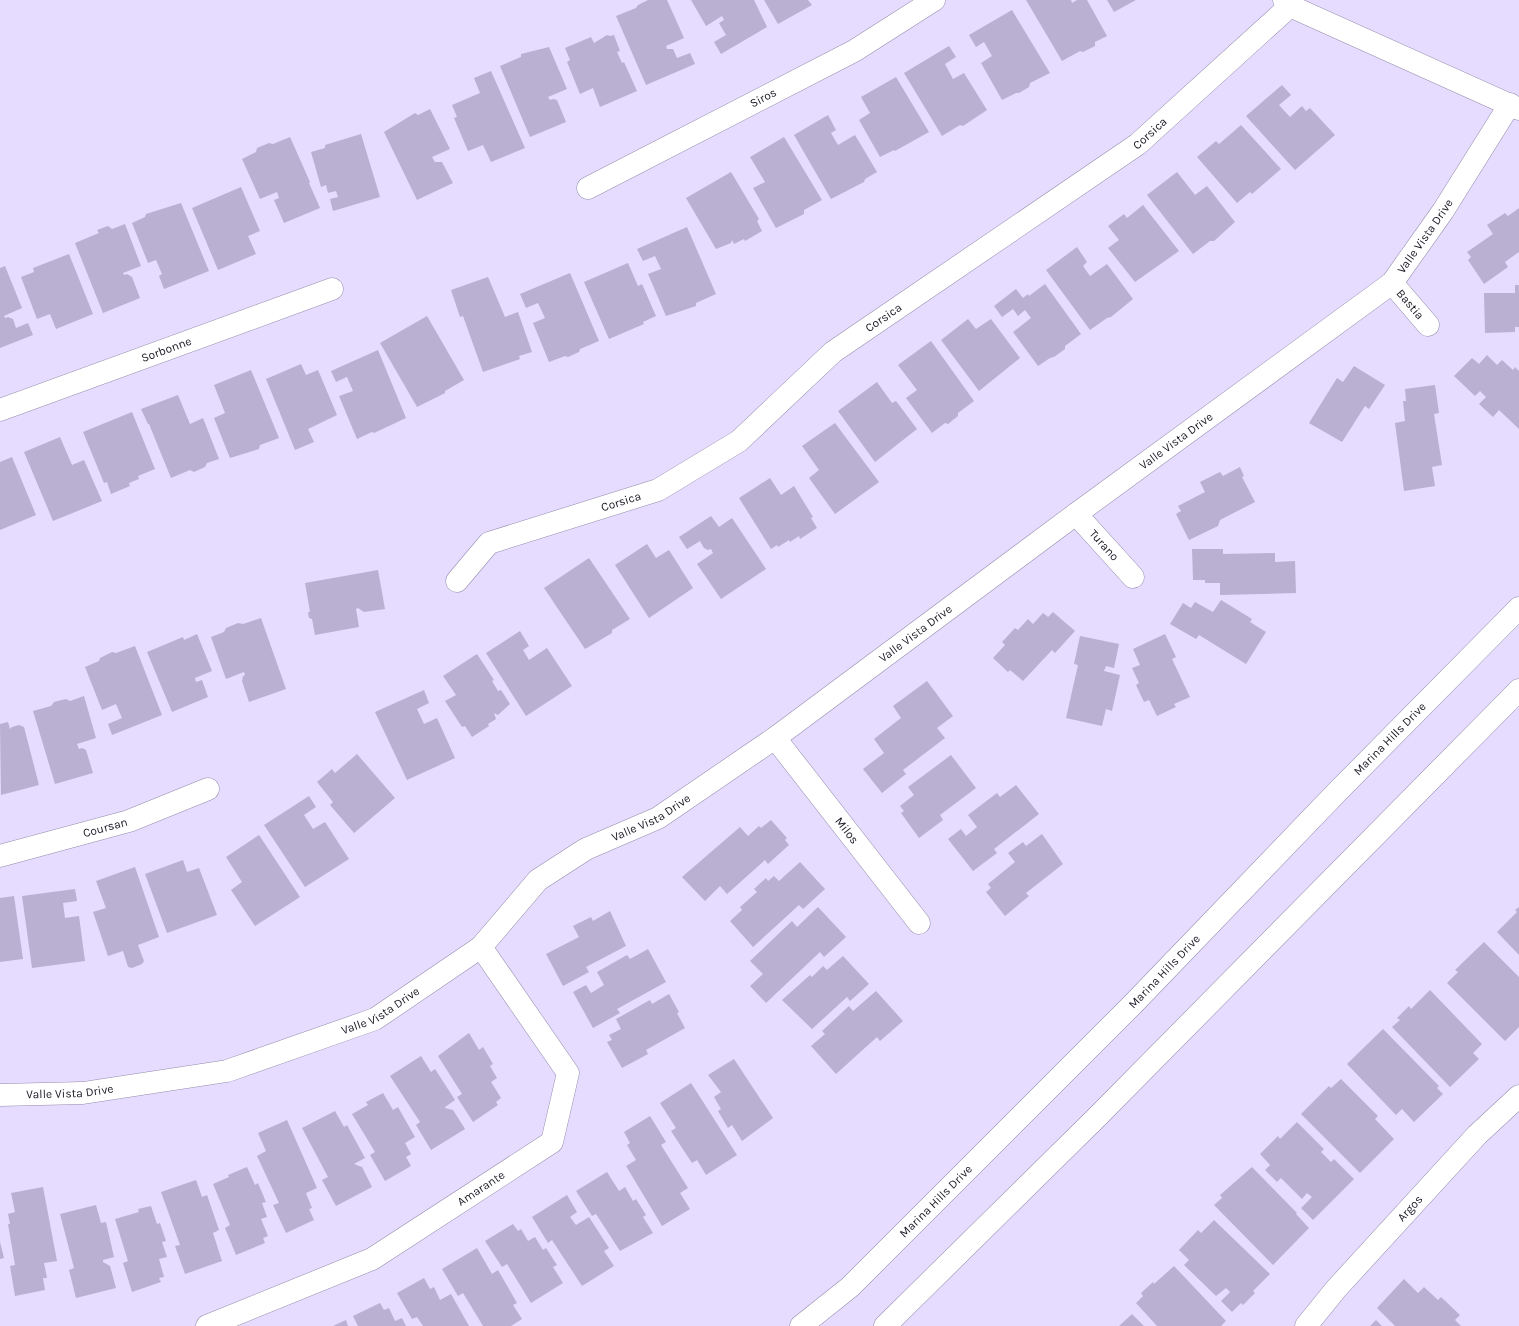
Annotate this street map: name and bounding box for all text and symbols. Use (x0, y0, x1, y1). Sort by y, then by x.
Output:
street label: Siros (747, 85, 779, 110)
street label: Corsica (1130, 114, 1170, 152)
street label: Valle Vista Drive (1394, 196, 1456, 276)
street label: Bastia (1393, 286, 1427, 322)
street label: Corsica (863, 300, 904, 335)
street label: Sorbonne (139, 334, 193, 365)
street label: Valle Vista Drive (1137, 409, 1215, 472)
street label: Corsica (599, 489, 643, 514)
street label: Turano (1086, 527, 1122, 564)
street label: Valle Vista Drive (876, 602, 955, 665)
street label: Marina Hills Drive (1351, 699, 1429, 778)
street label: Valle Vista Drive (609, 791, 693, 844)
street label: Milos (832, 814, 862, 846)
street label: Coursan (81, 815, 129, 840)
street label: Marina Hills Drive (1126, 932, 1203, 1011)
street label: Valle Vista Drive (339, 984, 422, 1037)
street label: Valle Vista Drive (26, 1081, 114, 1101)
street label: Marina Hills Drive (897, 1162, 975, 1240)
street label: Amarante (455, 1168, 507, 1209)
street label: Argos (1394, 1192, 1425, 1224)

